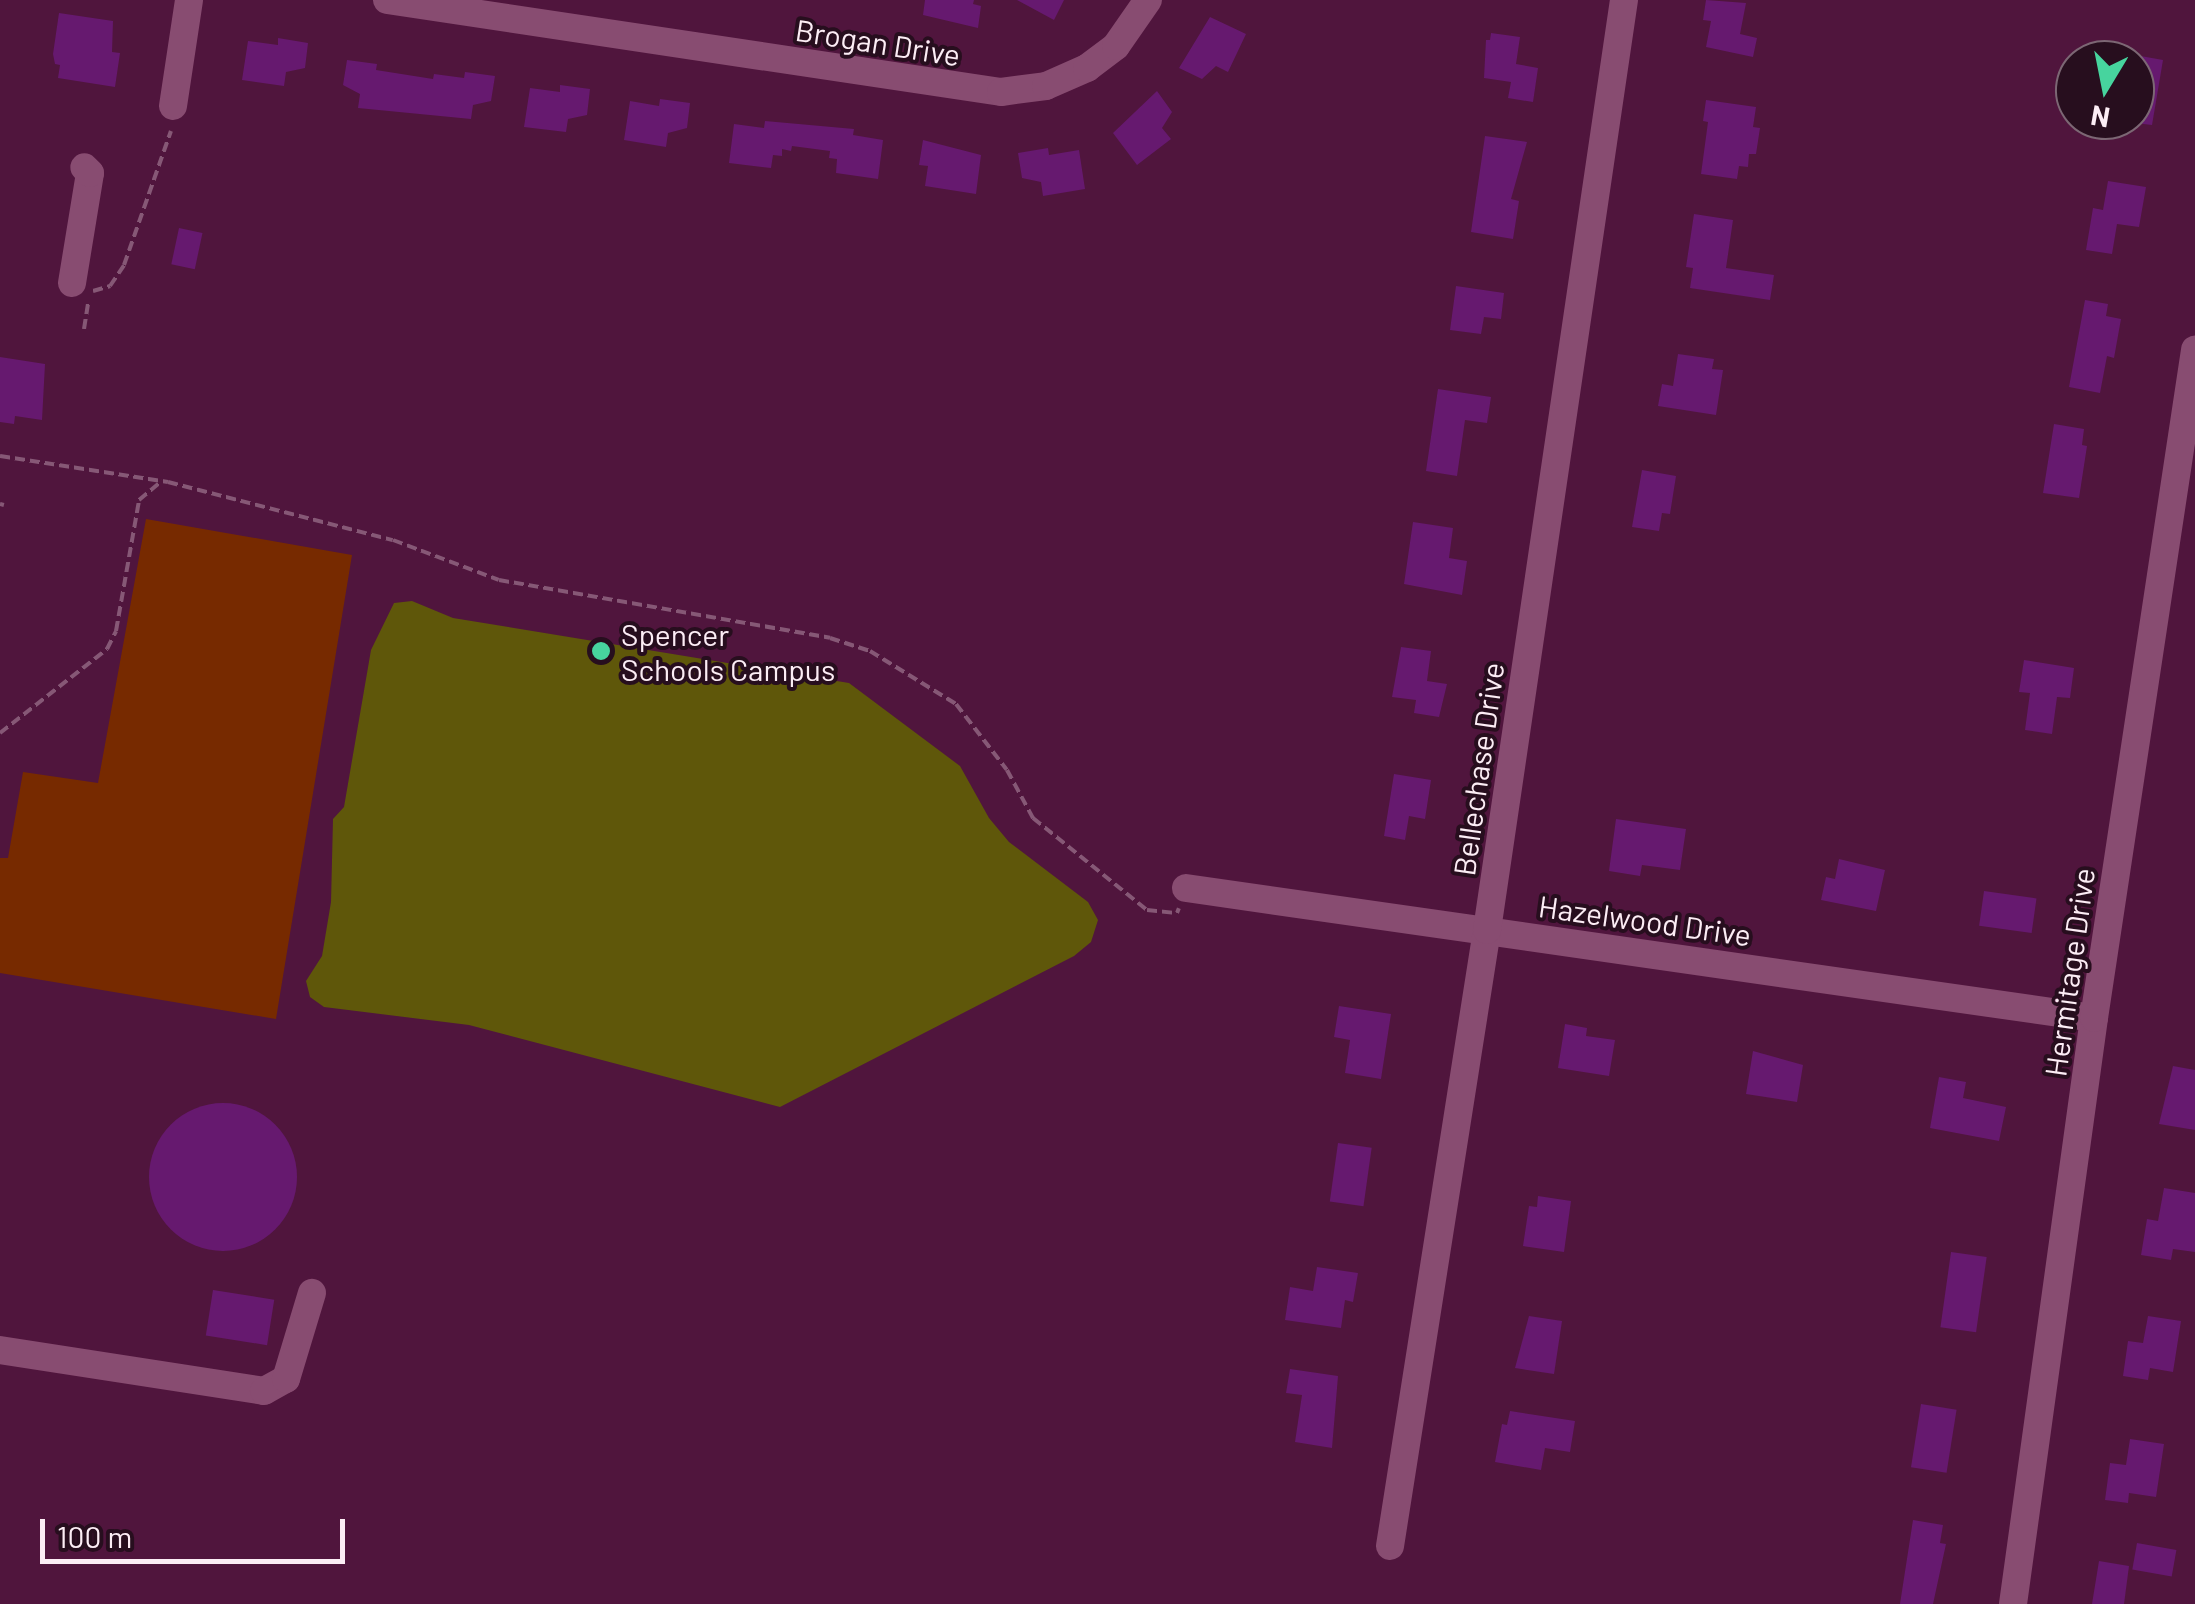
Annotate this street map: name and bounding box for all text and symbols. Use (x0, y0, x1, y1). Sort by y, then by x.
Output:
street label: Brogan Drive (793, 11, 963, 73)
north arrow (2055, 40, 2155, 140)
text: N (2088, 99, 2112, 136)
place label: Spencer Schools Campus (621, 616, 835, 686)
marker: Spencer Schools Campus (590, 640, 612, 662)
street label: Bellechase Drive (1445, 660, 1511, 878)
street label: Hermitage Drive (2037, 865, 2101, 1079)
street label: Hazelwood Drive (1536, 887, 1754, 953)
scale bar (45, 1499, 350, 1561)
text: 100 m (57, 1518, 132, 1554)

